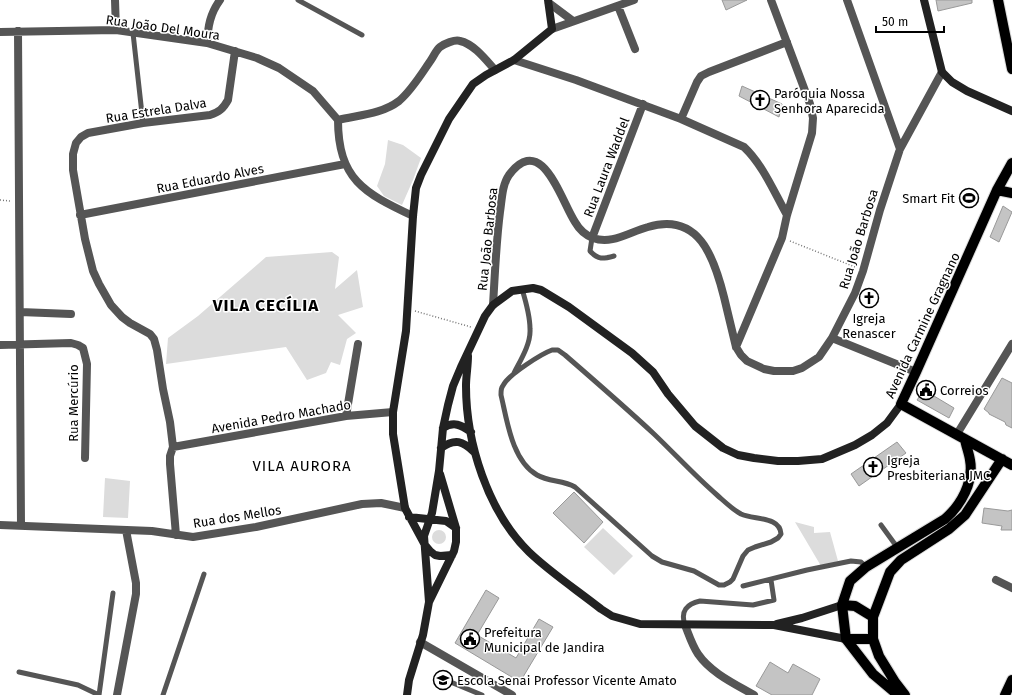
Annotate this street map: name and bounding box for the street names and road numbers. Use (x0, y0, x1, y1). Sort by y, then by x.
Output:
street label: Rua João Del Moura (105, 12, 221, 43)
street label: Rua Estrela Dalva (105, 95, 207, 126)
street label: Rua Laura Waddel (580, 115, 633, 219)
street label: Rua Eduardo Alves (155, 161, 265, 196)
street label: Rua João Barbosa (475, 187, 500, 291)
street label: Rua João Barbosa (836, 187, 881, 291)
street label: Avenida Carmine Gragnano (882, 250, 963, 400)
street label: Rua Mercúrio (66, 364, 81, 442)
street label: Avenida Pedro Machado (210, 397, 352, 436)
street label: Rua dos Mellos (192, 502, 282, 531)

